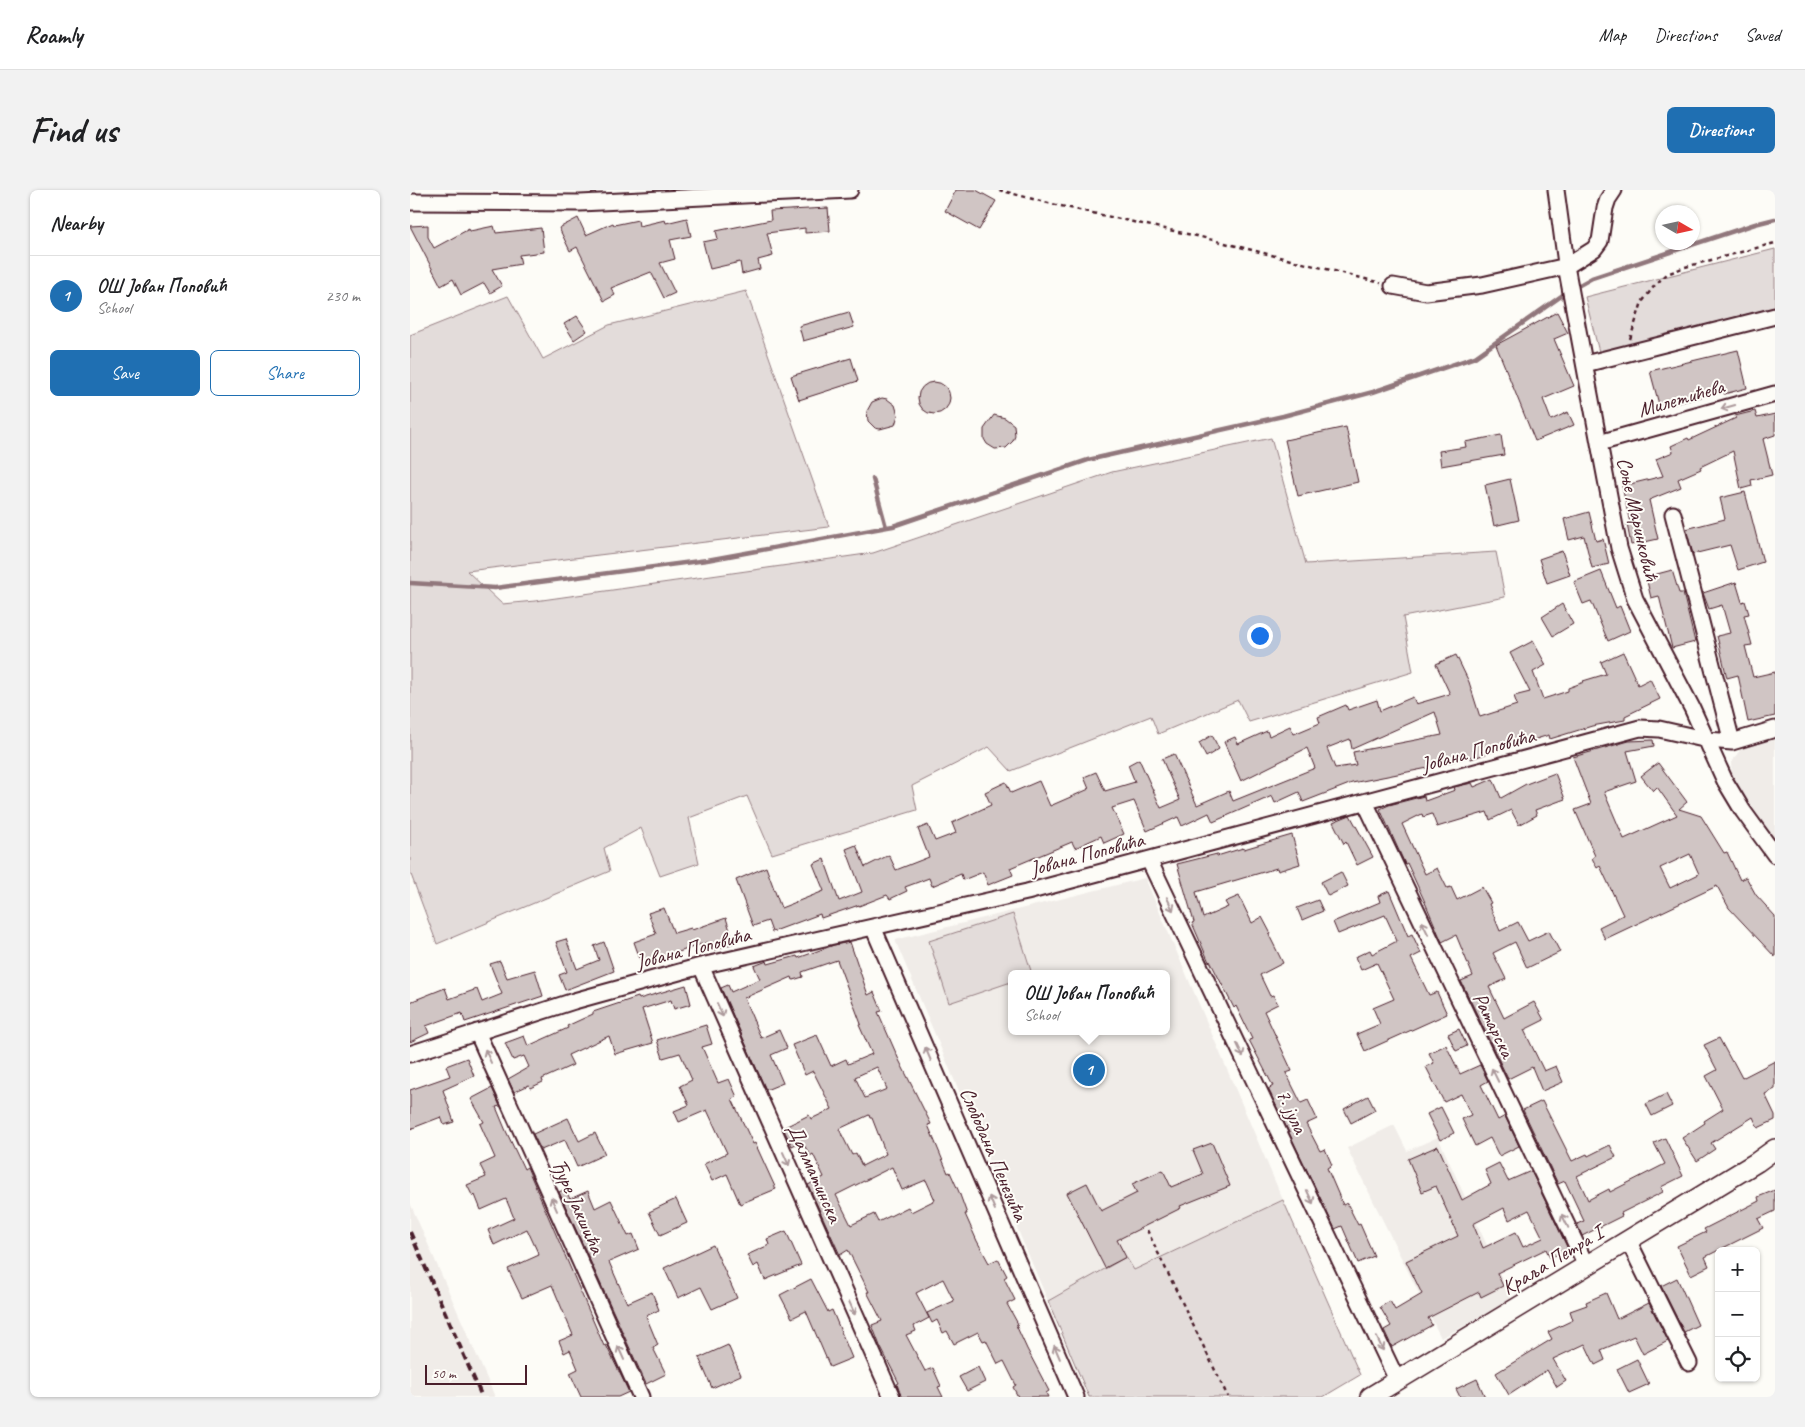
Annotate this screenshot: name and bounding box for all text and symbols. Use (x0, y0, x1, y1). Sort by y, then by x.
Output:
text: Roamly (25, 20, 82, 50)
text: Map (1599, 24, 1626, 46)
text: Directions (1654, 24, 1717, 46)
text: Saved (1745, 24, 1780, 46)
button: Directions (1667, 107, 1775, 153)
text: Find us (30, 108, 117, 153)
north arrow (1655, 205, 1700, 250)
text: Nearby (50, 210, 103, 236)
text: ОШ Јован Поповић (97, 274, 226, 298)
text: 1 (62, 286, 70, 306)
text: 230 m (326, 286, 360, 306)
text: School (97, 298, 131, 318)
button: Save (50, 350, 200, 396)
button: Share (210, 350, 360, 396)
street label: Милетићева (1635, 373, 1729, 423)
one-way arrow (1720, 402, 1736, 412)
street label: Соње Маринковић (1611, 455, 1665, 584)
your location (1247, 623, 1273, 649)
street label: Јована Поповића (1417, 722, 1540, 778)
street label: Јована Поповића (1026, 826, 1149, 882)
one-way arrow (1166, 896, 1175, 911)
street label: Јована Поповића (632, 921, 755, 975)
one-way arrow (1420, 921, 1429, 936)
popup (1008, 970, 1170, 1035)
text: ОШ Јован Поповић (1024, 981, 1154, 1005)
street label: Ратарска (1467, 988, 1522, 1064)
one-way arrow (716, 1002, 726, 1017)
text: School (1024, 1005, 1059, 1025)
one-way arrow (1235, 1043, 1245, 1058)
one-way arrow (922, 1047, 932, 1062)
one-way arrow (482, 1049, 492, 1064)
pin: 1 (1073, 1051, 1105, 1089)
one-way arrow (1490, 1068, 1499, 1083)
street label: Слободана Пенезића (954, 1083, 1035, 1226)
street label: 7. јула (1270, 1085, 1314, 1139)
street label: Далматинска (782, 1120, 849, 1228)
one-way arrow (781, 1151, 791, 1166)
street label: Ђуре Јакшића (545, 1154, 611, 1260)
one-way arrow (1306, 1189, 1315, 1204)
one-way arrow (987, 1196, 997, 1211)
one-way arrow (549, 1197, 559, 1212)
one-way arrow (1560, 1214, 1569, 1229)
street label: Краља Петра I (1497, 1217, 1611, 1300)
map controls (1715, 1247, 1760, 1382)
button: + (1715, 1247, 1760, 1292)
button: − (1715, 1292, 1760, 1337)
one-way arrow (848, 1300, 857, 1315)
one-way arrow (1376, 1336, 1385, 1351)
button: locate (1715, 1337, 1760, 1382)
one-way arrow (1052, 1345, 1062, 1360)
one-way arrow (616, 1346, 625, 1361)
scale bar (425, 1362, 528, 1385)
text: 50 m (432, 1365, 456, 1382)

